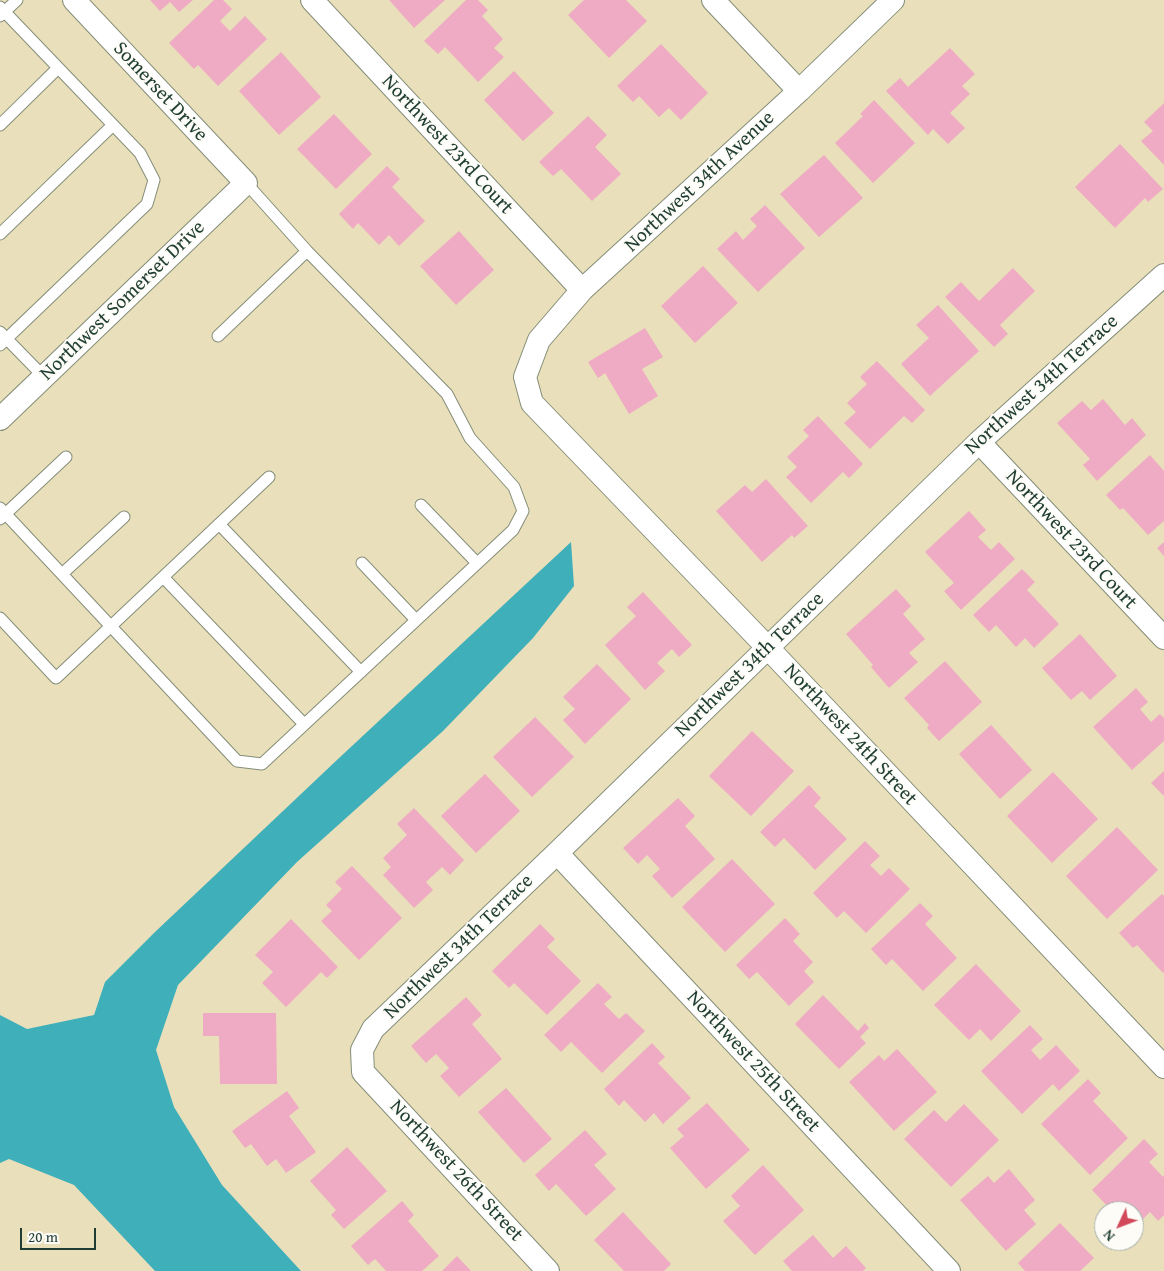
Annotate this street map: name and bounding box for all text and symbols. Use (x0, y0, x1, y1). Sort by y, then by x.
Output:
street label: Somerset Drive (108, 37, 212, 147)
street label: Northwest 23rd Court (376, 70, 518, 220)
street label: Northwest 34th Avenue (620, 106, 780, 258)
street label: Northwest Somerset Drive (36, 216, 210, 386)
street label: Northwest 34th Terrace (960, 310, 1124, 460)
street label: Northwest 23rd Court (1000, 465, 1142, 615)
street label: Northwest 34th Terrace (670, 588, 830, 742)
street label: Northwest 24th Street (778, 659, 922, 811)
street label: Northwest 34th Terrace (379, 870, 539, 1024)
street label: Northwest 25th Street (681, 986, 825, 1138)
street label: Northwest 26th Street (384, 1095, 528, 1247)
north arrow (1094, 1201, 1144, 1251)
scale bar (22, 1218, 99, 1250)
text: N (1098, 1225, 1119, 1246)
text: 20 m (28, 1226, 58, 1247)

